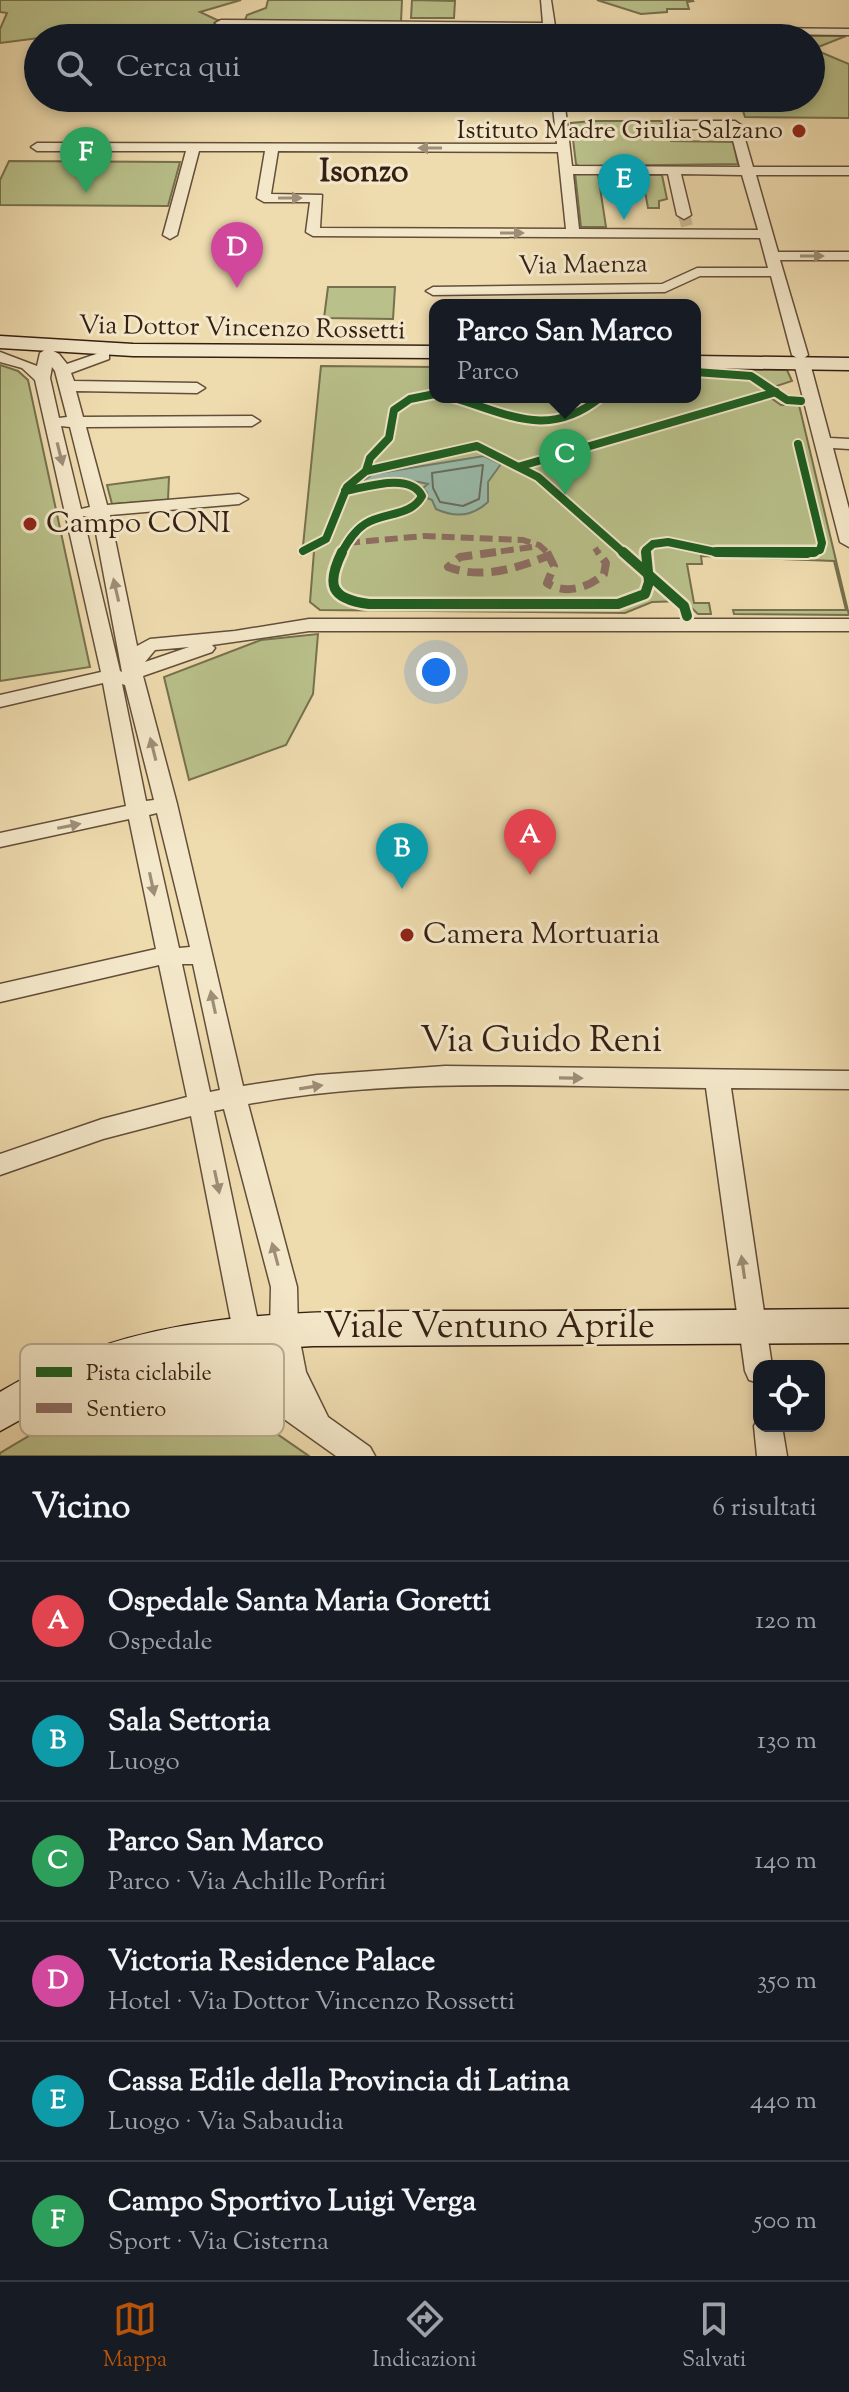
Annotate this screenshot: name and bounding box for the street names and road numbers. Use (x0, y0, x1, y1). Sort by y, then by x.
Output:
street label: Via Maenza (518, 246, 648, 286)
street label: Via Dottor Vincenzo Rossetti (78, 308, 406, 350)
street label: Via Guido Reni (420, 1016, 662, 1068)
street label: Viale Ventuno Aprile (323, 1302, 655, 1354)

